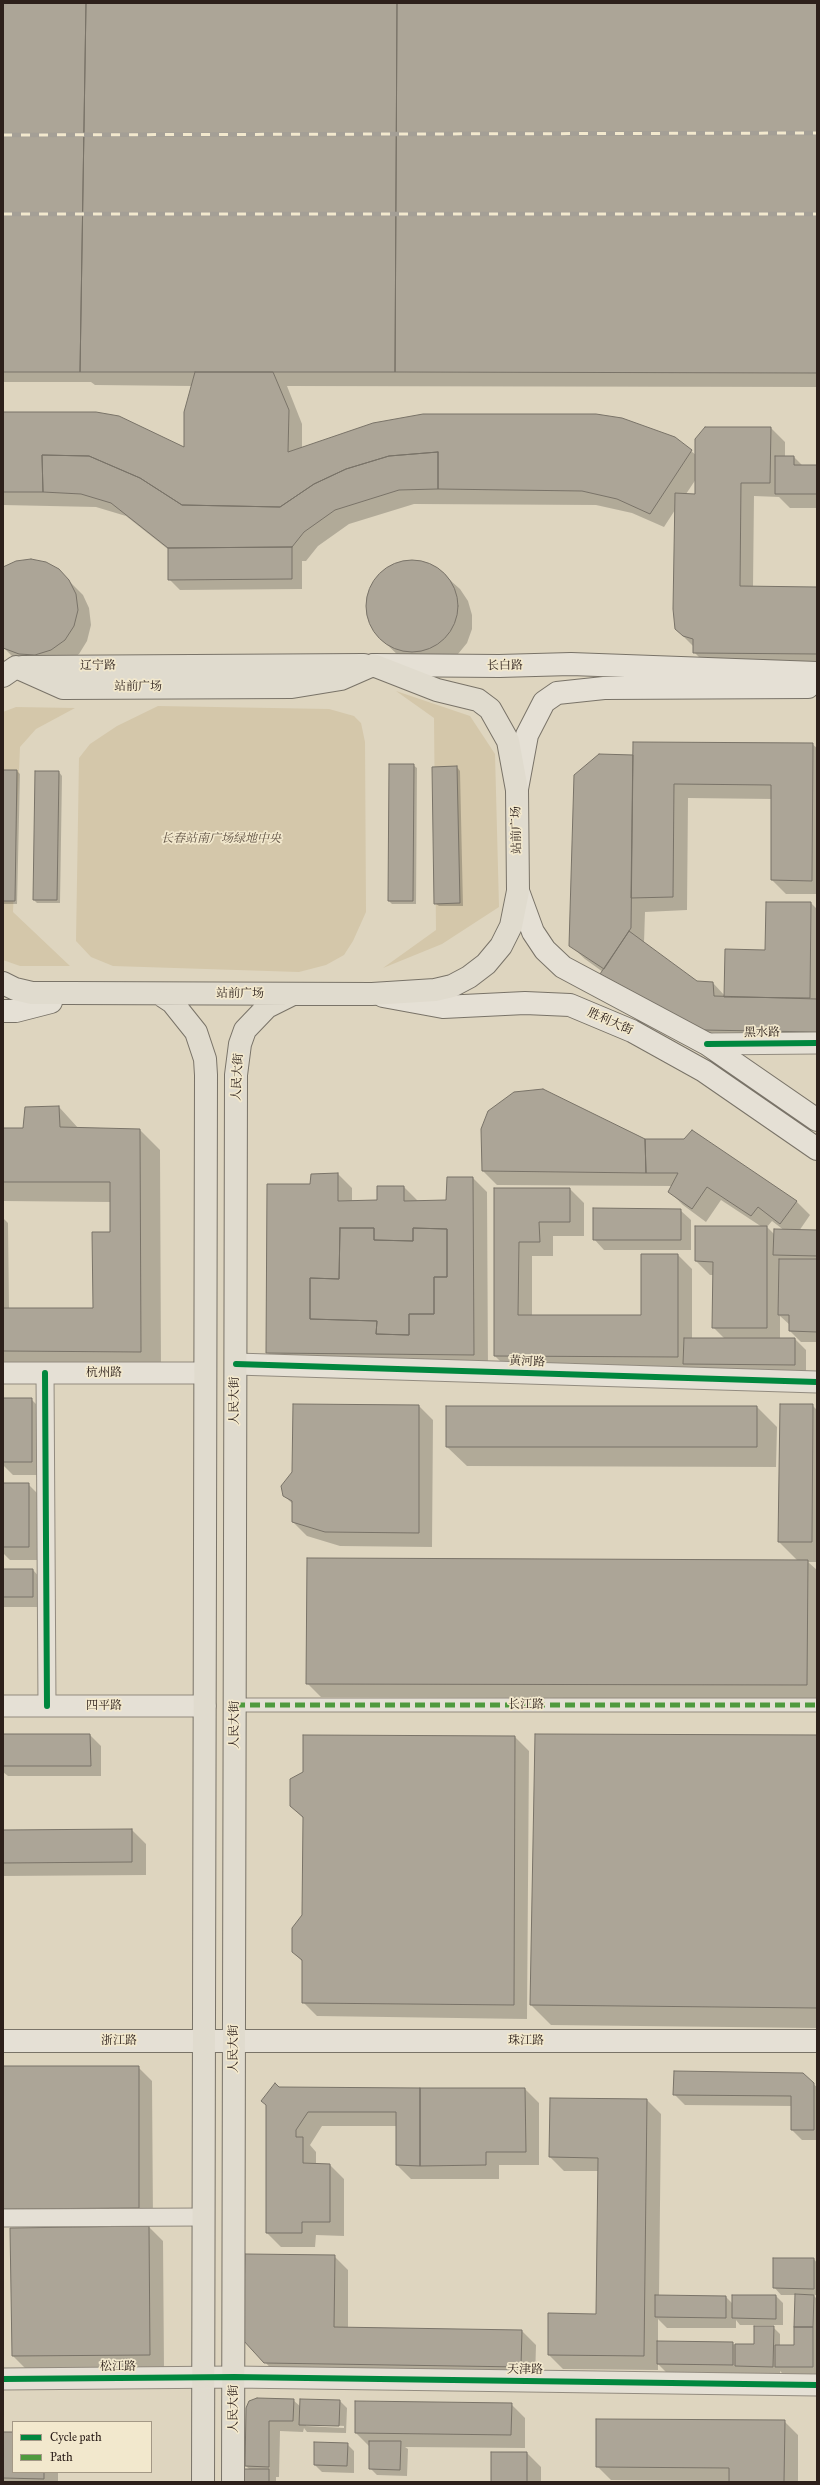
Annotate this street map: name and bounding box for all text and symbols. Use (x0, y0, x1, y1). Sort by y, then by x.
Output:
street label: 辽宁路 (80, 658, 116, 674)
street label: 长白路 (487, 658, 523, 674)
street label: 站前广场 (114, 680, 162, 694)
street label: 站前广场 (509, 806, 525, 854)
park label: 长春站南广场绿地中央 (161, 832, 281, 846)
street label: 站前广场 (216, 987, 264, 1001)
street label: 胜利大街 (585, 1006, 635, 1038)
street label: 黑水路 (744, 1025, 780, 1041)
street label: 人民大街 (230, 1053, 246, 1101)
street label: 黄河路 (509, 1354, 545, 1370)
street label: 杭州路 (86, 1366, 122, 1380)
street label: 人民大街 (228, 1377, 242, 1425)
street label: 长江路 (508, 1698, 544, 1712)
street label: 四平路 (86, 1699, 122, 1713)
street label: 人民大街 (228, 1701, 242, 1749)
street label: 人民大街 (227, 2025, 241, 2073)
street label: 浙江路 (101, 2034, 137, 2048)
street label: 珠江路 (508, 2034, 544, 2048)
street label: 松江路 (100, 2360, 136, 2374)
street label: 天津路 (507, 2362, 543, 2378)
street label: 人民大街 (227, 2385, 241, 2433)
legend (12, 2421, 152, 2473)
text: Cycle path (50, 2430, 102, 2444)
text: Path (50, 2450, 73, 2464)

